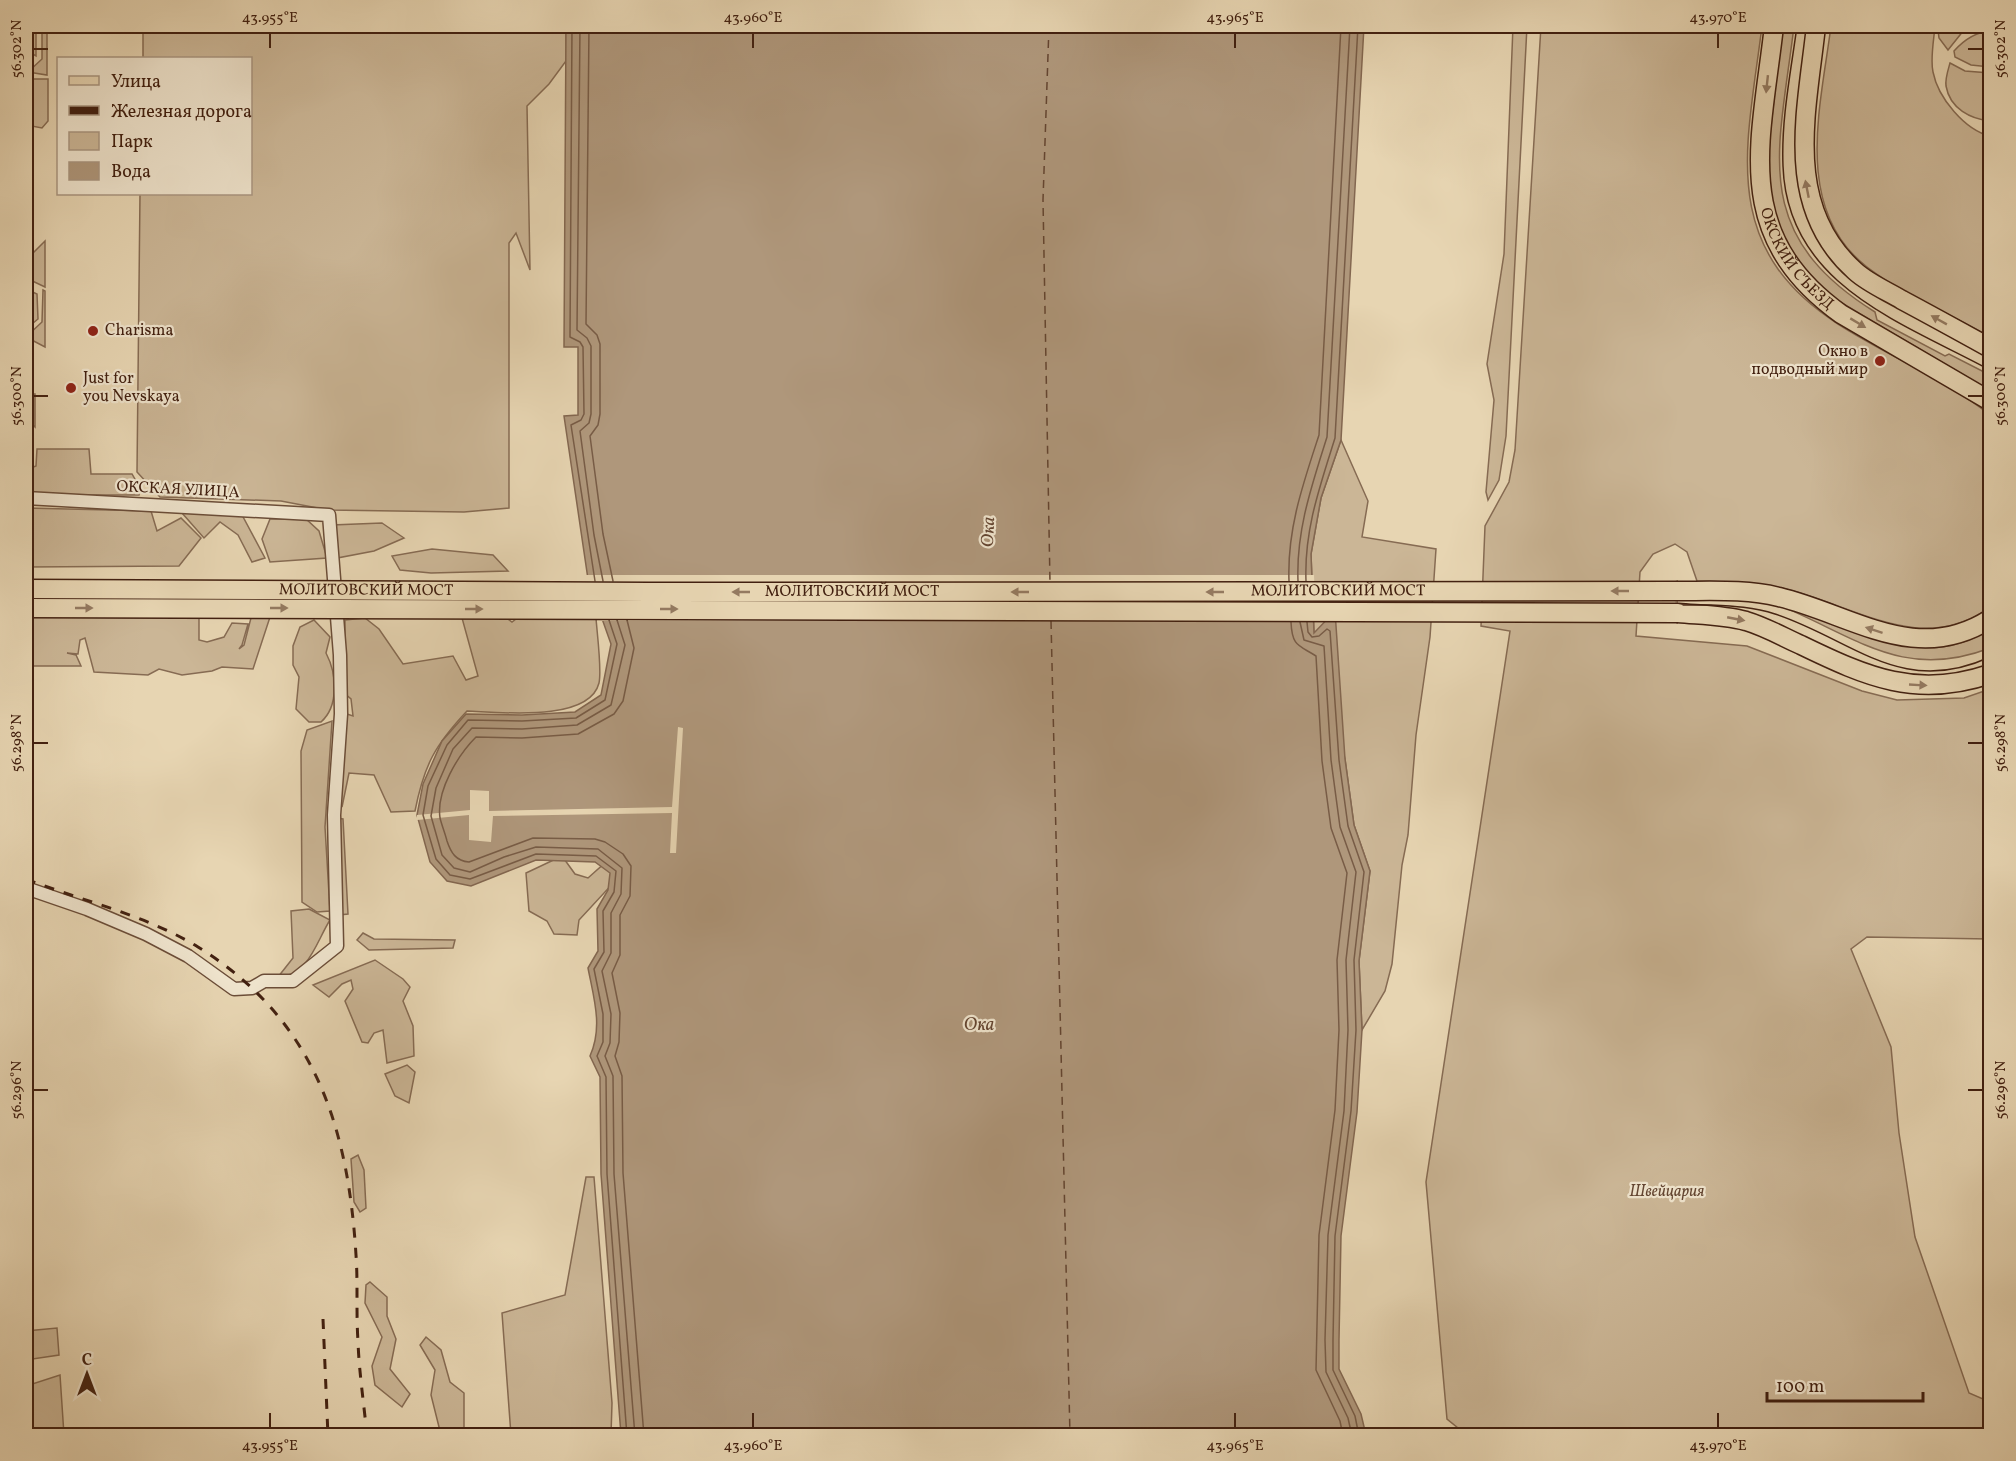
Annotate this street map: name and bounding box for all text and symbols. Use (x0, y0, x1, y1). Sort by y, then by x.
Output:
text: 43.955°E (242, 8, 298, 29)
text: 43.960°E (724, 8, 782, 29)
text: 43.965°E (1206, 8, 1264, 29)
text: 43.970°E (1689, 8, 1747, 29)
text: 56.302°N (7, 20, 28, 78)
text: 56.302°N (1991, 20, 2012, 78)
legend (57, 57, 252, 195)
text: Улица (111, 70, 161, 95)
one-way arrow (1762, 74, 1772, 93)
text: Железная дорога (111, 100, 252, 125)
text: Парк (111, 130, 153, 155)
text: Вода (111, 160, 151, 185)
one-way arrow (1802, 179, 1811, 198)
street label: ОКСКИЙ СЪЕЗД (1754, 205, 1838, 315)
one-way arrow (1930, 315, 1947, 325)
one-way arrow (1850, 318, 1866, 329)
place label: Charisma (105, 320, 173, 342)
marker: Charisma (86, 324, 100, 338)
place label: Окно в подводный мир (1752, 341, 1868, 381)
marker: Окно в подводный мир (1873, 354, 1887, 368)
text: 56.300°N (7, 366, 28, 426)
text: 56.300°N (1991, 366, 2012, 426)
place label: Just for you Nevskaya (83, 368, 180, 408)
marker: Just for you Nevskaya (64, 381, 78, 395)
street label: ОКСКАЯ УЛИЦА (116, 476, 240, 504)
water label: Ока (976, 516, 1002, 548)
street label: МОЛИТОВСКИЙ МОСТ (279, 579, 453, 602)
street label: МОЛИТОВСКИЙ МОСТ (1251, 580, 1425, 602)
street label: МОЛИТОВСКИЙ МОСТ (765, 581, 939, 603)
one-way arrow (1610, 586, 1629, 596)
one-way arrow (731, 587, 750, 597)
one-way arrow (1010, 587, 1029, 597)
one-way arrow (1205, 587, 1224, 597)
one-way arrow (74, 603, 93, 613)
one-way arrow (269, 603, 288, 613)
one-way arrow (464, 604, 483, 614)
one-way arrow (659, 604, 678, 614)
one-way arrow (1726, 615, 1745, 624)
one-way arrow (1865, 624, 1883, 634)
one-way arrow (1908, 681, 1927, 690)
text: 56.298°N (7, 714, 28, 772)
text: 56.298°N (1991, 714, 2012, 772)
water label: Ока (964, 1013, 994, 1038)
text: 56.296°N (7, 1061, 28, 1119)
text: 56.296°N (1991, 1061, 2012, 1119)
park label: Швейцария (1630, 1181, 1704, 1203)
north arrow (57, 1344, 117, 1404)
text: С (82, 1350, 92, 1372)
scale bar (1767, 1365, 1923, 1403)
text: 100 m (1776, 1375, 1825, 1400)
text: 43.955°E (242, 1436, 298, 1457)
text: 43.960°E (724, 1436, 782, 1457)
text: 43.965°E (1206, 1436, 1264, 1457)
text: 43.970°E (1689, 1436, 1747, 1457)

